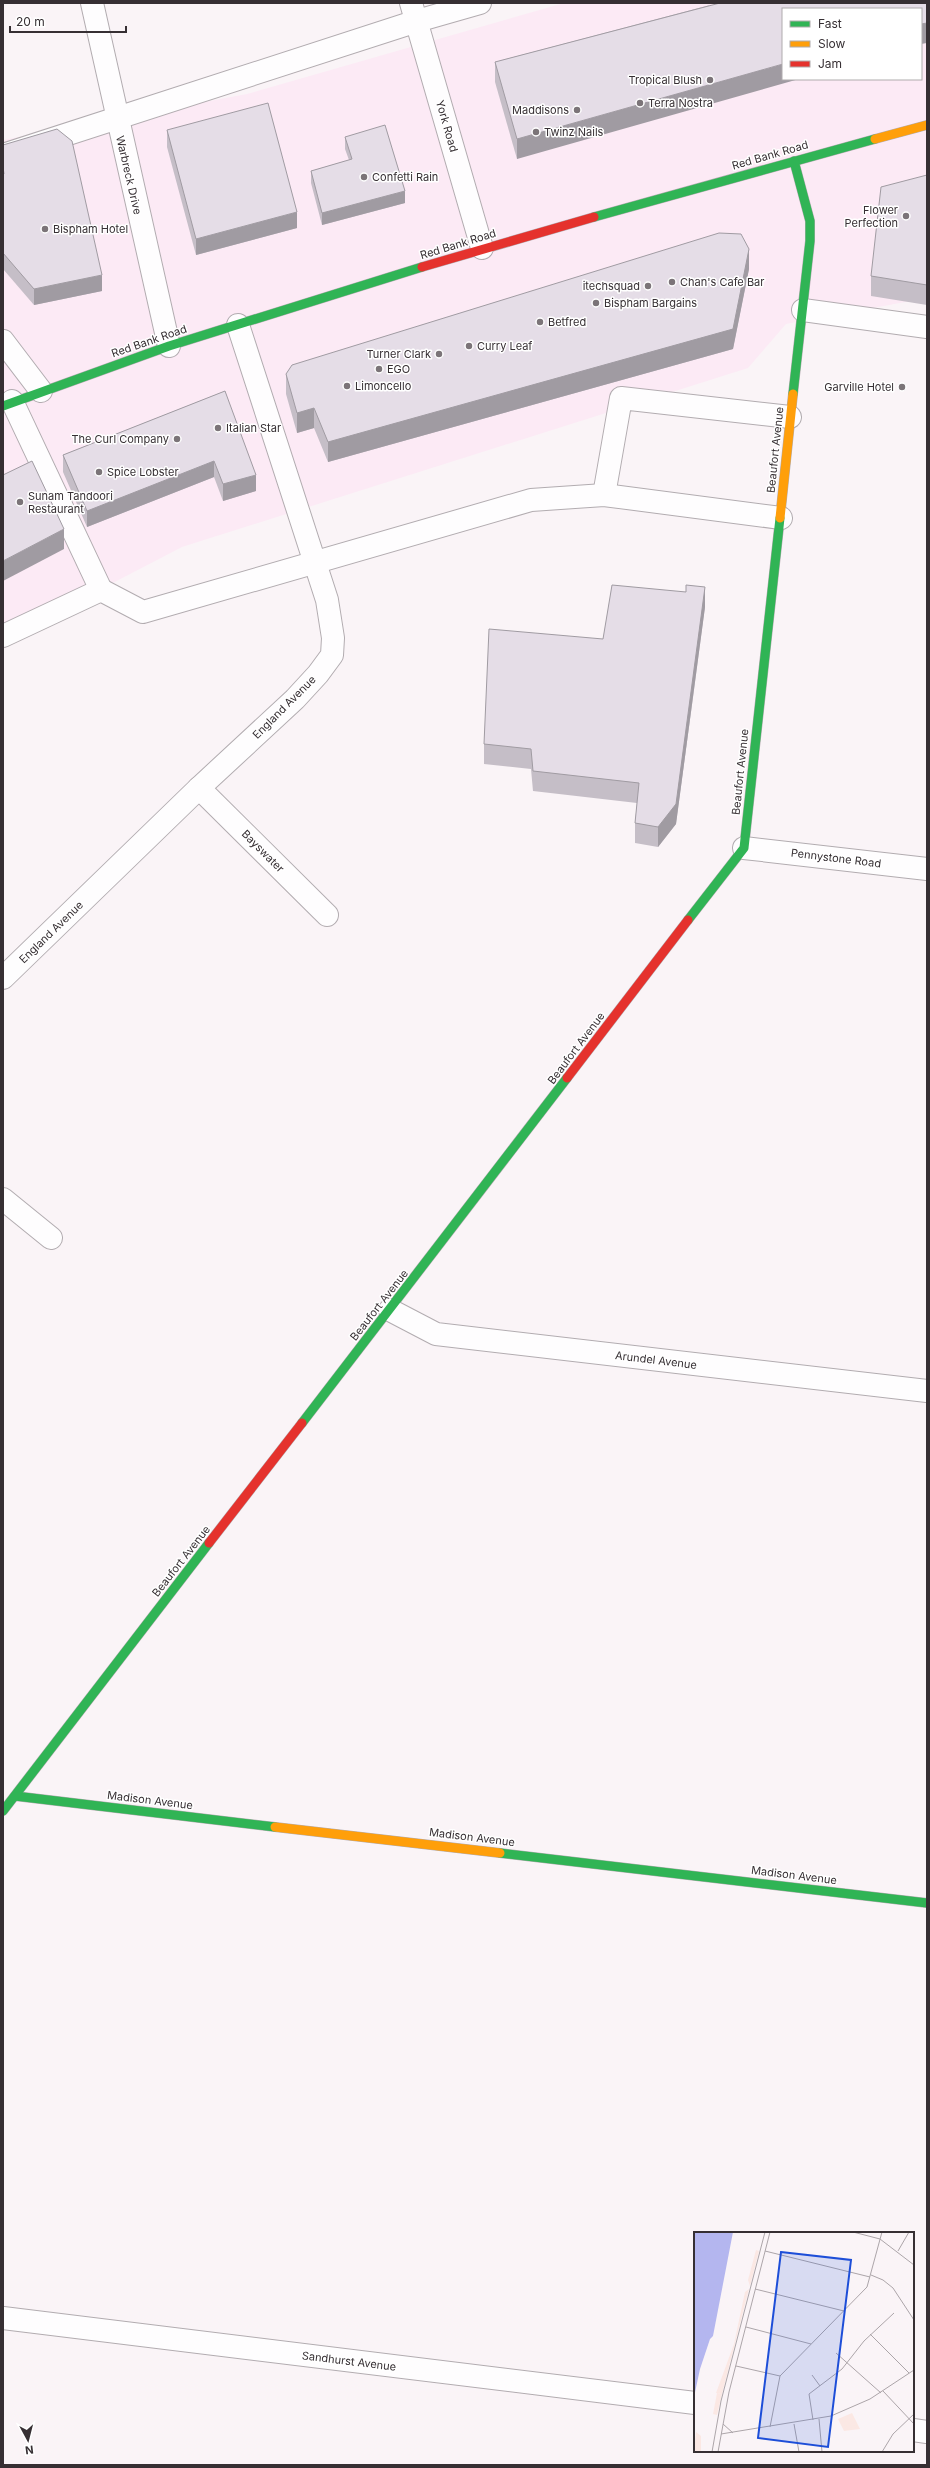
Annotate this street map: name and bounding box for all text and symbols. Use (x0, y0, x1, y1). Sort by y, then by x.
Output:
scale bar (10, 8, 126, 34)
legend (782, 8, 922, 80)
text: 20 m (16, 14, 45, 29)
text: Fast (818, 16, 842, 31)
text: Slow (818, 36, 846, 51)
text: Jam (818, 56, 842, 71)
place label: Tropical Blush (629, 73, 702, 87)
marker: Tropical Blush (705, 75, 715, 85)
place label: Terra Nostra (648, 96, 713, 110)
street label: York Road (433, 98, 461, 154)
marker: Terra Nostra (635, 98, 645, 108)
place label: Maddisons (512, 103, 569, 117)
marker: Maddisons (572, 105, 582, 115)
place label: Twinz Nails (544, 125, 604, 139)
marker: Twinz Nails (531, 127, 541, 137)
street label: Warbreck Drive (113, 134, 145, 216)
street label: Red Bank Road (730, 137, 810, 173)
place label: Confetti Rain (372, 170, 438, 184)
marker: Confetti Rain (359, 172, 369, 182)
place label: Flower Perfection (845, 203, 898, 230)
marker: Flower Perfection (901, 211, 911, 221)
place label: Bispham Hotel (53, 222, 128, 236)
marker: Bispham Hotel (40, 224, 50, 234)
street label: Red Bank Road (418, 226, 498, 262)
place label: Chan's Cafe Bar (680, 275, 764, 289)
marker: Chan's Cafe Bar (667, 277, 677, 287)
place label: itechsquad (583, 279, 640, 293)
marker: itechsquad (643, 281, 653, 291)
place label: Bispham Bargains (604, 296, 697, 310)
marker: Bispham Bargains (591, 298, 601, 308)
place label: Betfred (548, 315, 586, 329)
marker: Betfred (535, 317, 545, 327)
street label: Red Bank Road (110, 322, 188, 360)
place label: Curry Leaf (477, 339, 532, 353)
marker: Curry Leaf (464, 341, 474, 351)
place label: Turner Clark (367, 347, 431, 361)
marker: Turner Clark (434, 349, 444, 359)
place label: EGO (387, 362, 410, 376)
marker: EGO (374, 364, 384, 374)
place label: Limoncello (355, 379, 412, 393)
place label: Garville Hotel (824, 380, 894, 394)
marker: Limoncello (342, 381, 352, 391)
marker: Garville Hotel (897, 382, 907, 392)
street label: Beaufort Avenue (764, 406, 786, 494)
place label: Italian Star (226, 421, 281, 435)
marker: Italian Star (213, 423, 223, 433)
place label: The Curl Company (71, 432, 169, 446)
marker: The Curl Company (172, 434, 182, 444)
place label: Spice Lobster (107, 465, 179, 479)
marker: Spice Lobster (94, 467, 104, 477)
place label: Sunam Tandoori Restaurant (28, 489, 113, 516)
marker: Sunam Tandoori Restaurant (15, 497, 25, 507)
street label: England Avenue (249, 672, 319, 742)
street label: Beaufort Avenue (729, 728, 751, 816)
street label: Bayswater (239, 827, 287, 875)
street label: Pennystone Road (790, 846, 882, 870)
street label: England Avenue (16, 898, 86, 966)
street label: Beaufort Avenue (544, 1009, 608, 1087)
street label: Beaufort Avenue (347, 1267, 411, 1343)
street label: Arundel Avenue (614, 1348, 698, 1372)
street label: Beaufort Avenue (149, 1523, 213, 1599)
street label: Madison Avenue (106, 1788, 194, 1812)
street label: Madison Avenue (428, 1825, 516, 1849)
street label: Madison Avenue (750, 1863, 838, 1887)
inset map (694, 2232, 914, 2452)
street label: Sandhurst Avenue (301, 2348, 397, 2374)
north arrow (8, 2420, 48, 2460)
text: N (24, 2442, 34, 2457)

